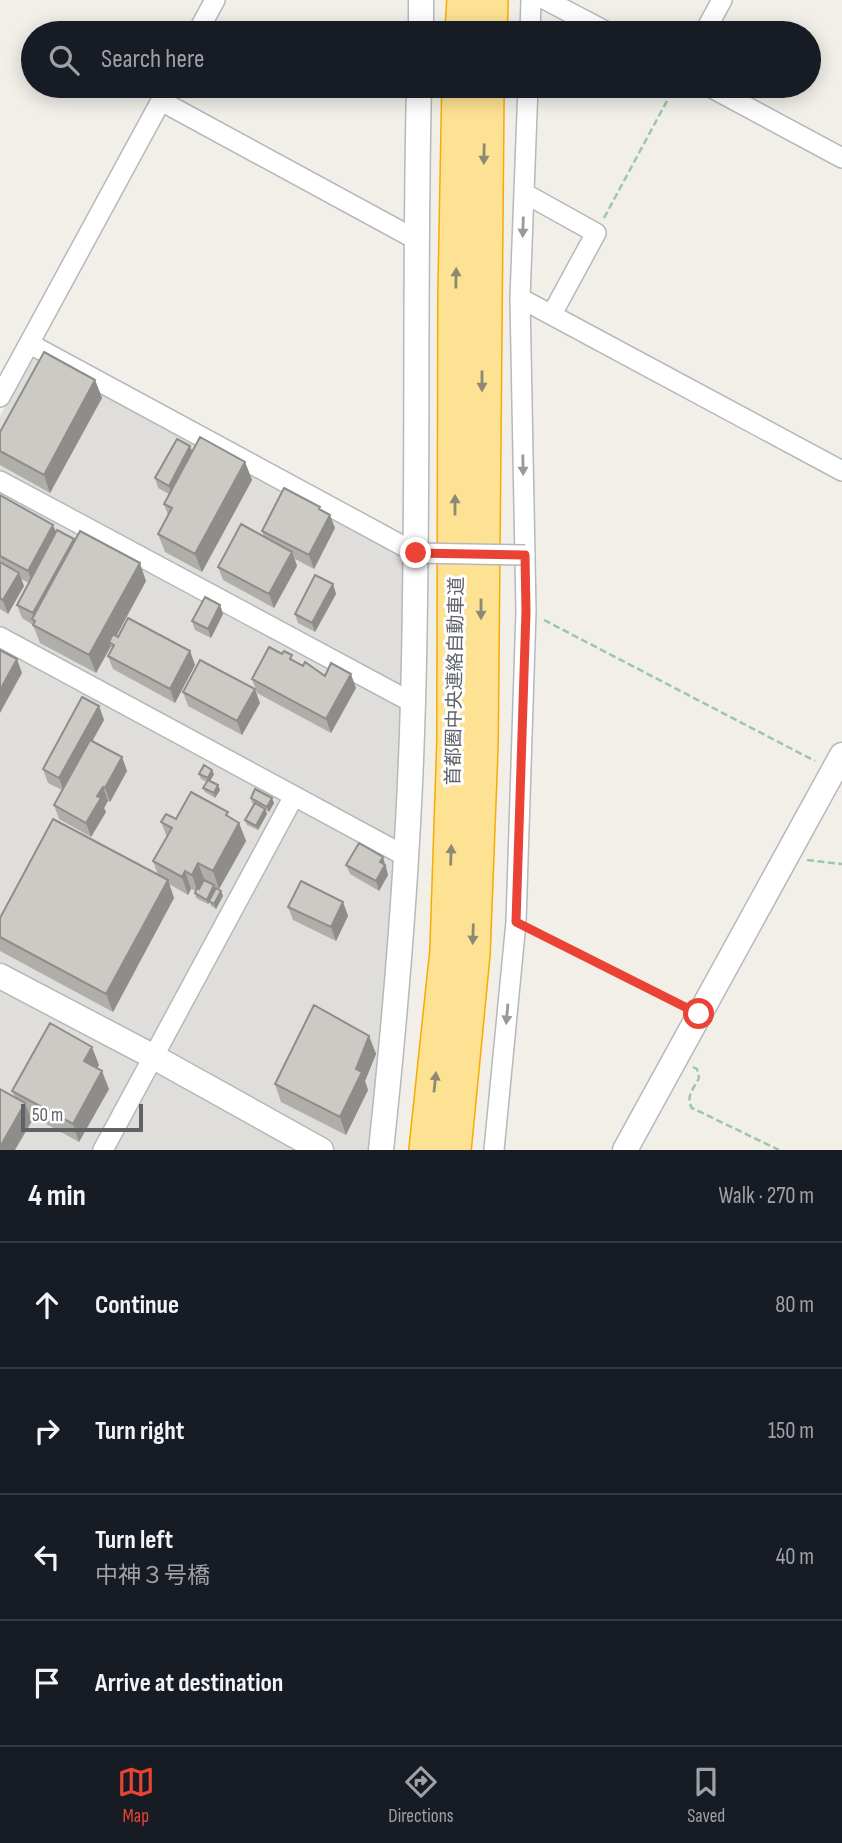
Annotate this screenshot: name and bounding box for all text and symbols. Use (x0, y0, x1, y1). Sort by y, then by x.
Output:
search box (21, 21, 821, 98)
icon: search (45, 41, 83, 79)
text: Search here (101, 44, 204, 75)
one-way arrow (478, 143, 490, 165)
one-way arrow (517, 217, 528, 239)
one-way arrow (450, 267, 462, 289)
one-way arrow (476, 371, 488, 393)
one-way arrow (517, 454, 529, 476)
one-way arrow (449, 494, 461, 516)
route end (400, 537, 431, 568)
street label: 首都圏中央連絡自動車道 (442, 576, 469, 786)
one-way arrow (475, 598, 487, 620)
one-way arrow (445, 844, 457, 866)
one-way arrow (468, 924, 479, 946)
route start (683, 998, 714, 1029)
one-way arrow (501, 1003, 512, 1025)
one-way arrow (430, 1071, 441, 1093)
scale bar (21, 1101, 144, 1133)
text: 50 m (32, 1104, 63, 1127)
text: 4 min (28, 1178, 86, 1214)
text: Walk · 270 m (719, 1182, 814, 1210)
icon: ahead (28, 1286, 66, 1324)
text: Continue (95, 1290, 179, 1321)
text: 80 m (775, 1291, 814, 1319)
icon: right (28, 1412, 66, 1450)
text: Turn right (95, 1416, 184, 1447)
text: 150 m (768, 1417, 814, 1445)
text: Turn left (95, 1525, 173, 1556)
icon: left (28, 1538, 66, 1576)
text: 40 m (776, 1543, 814, 1571)
text: 中神３号橋 (95, 1562, 210, 1590)
icon: arrive (28, 1664, 66, 1702)
text: Arrive at destination (95, 1668, 283, 1699)
tab: Map (117, 1763, 155, 1828)
tab: Directions (388, 1763, 454, 1828)
tab: Saved (687, 1763, 725, 1828)

